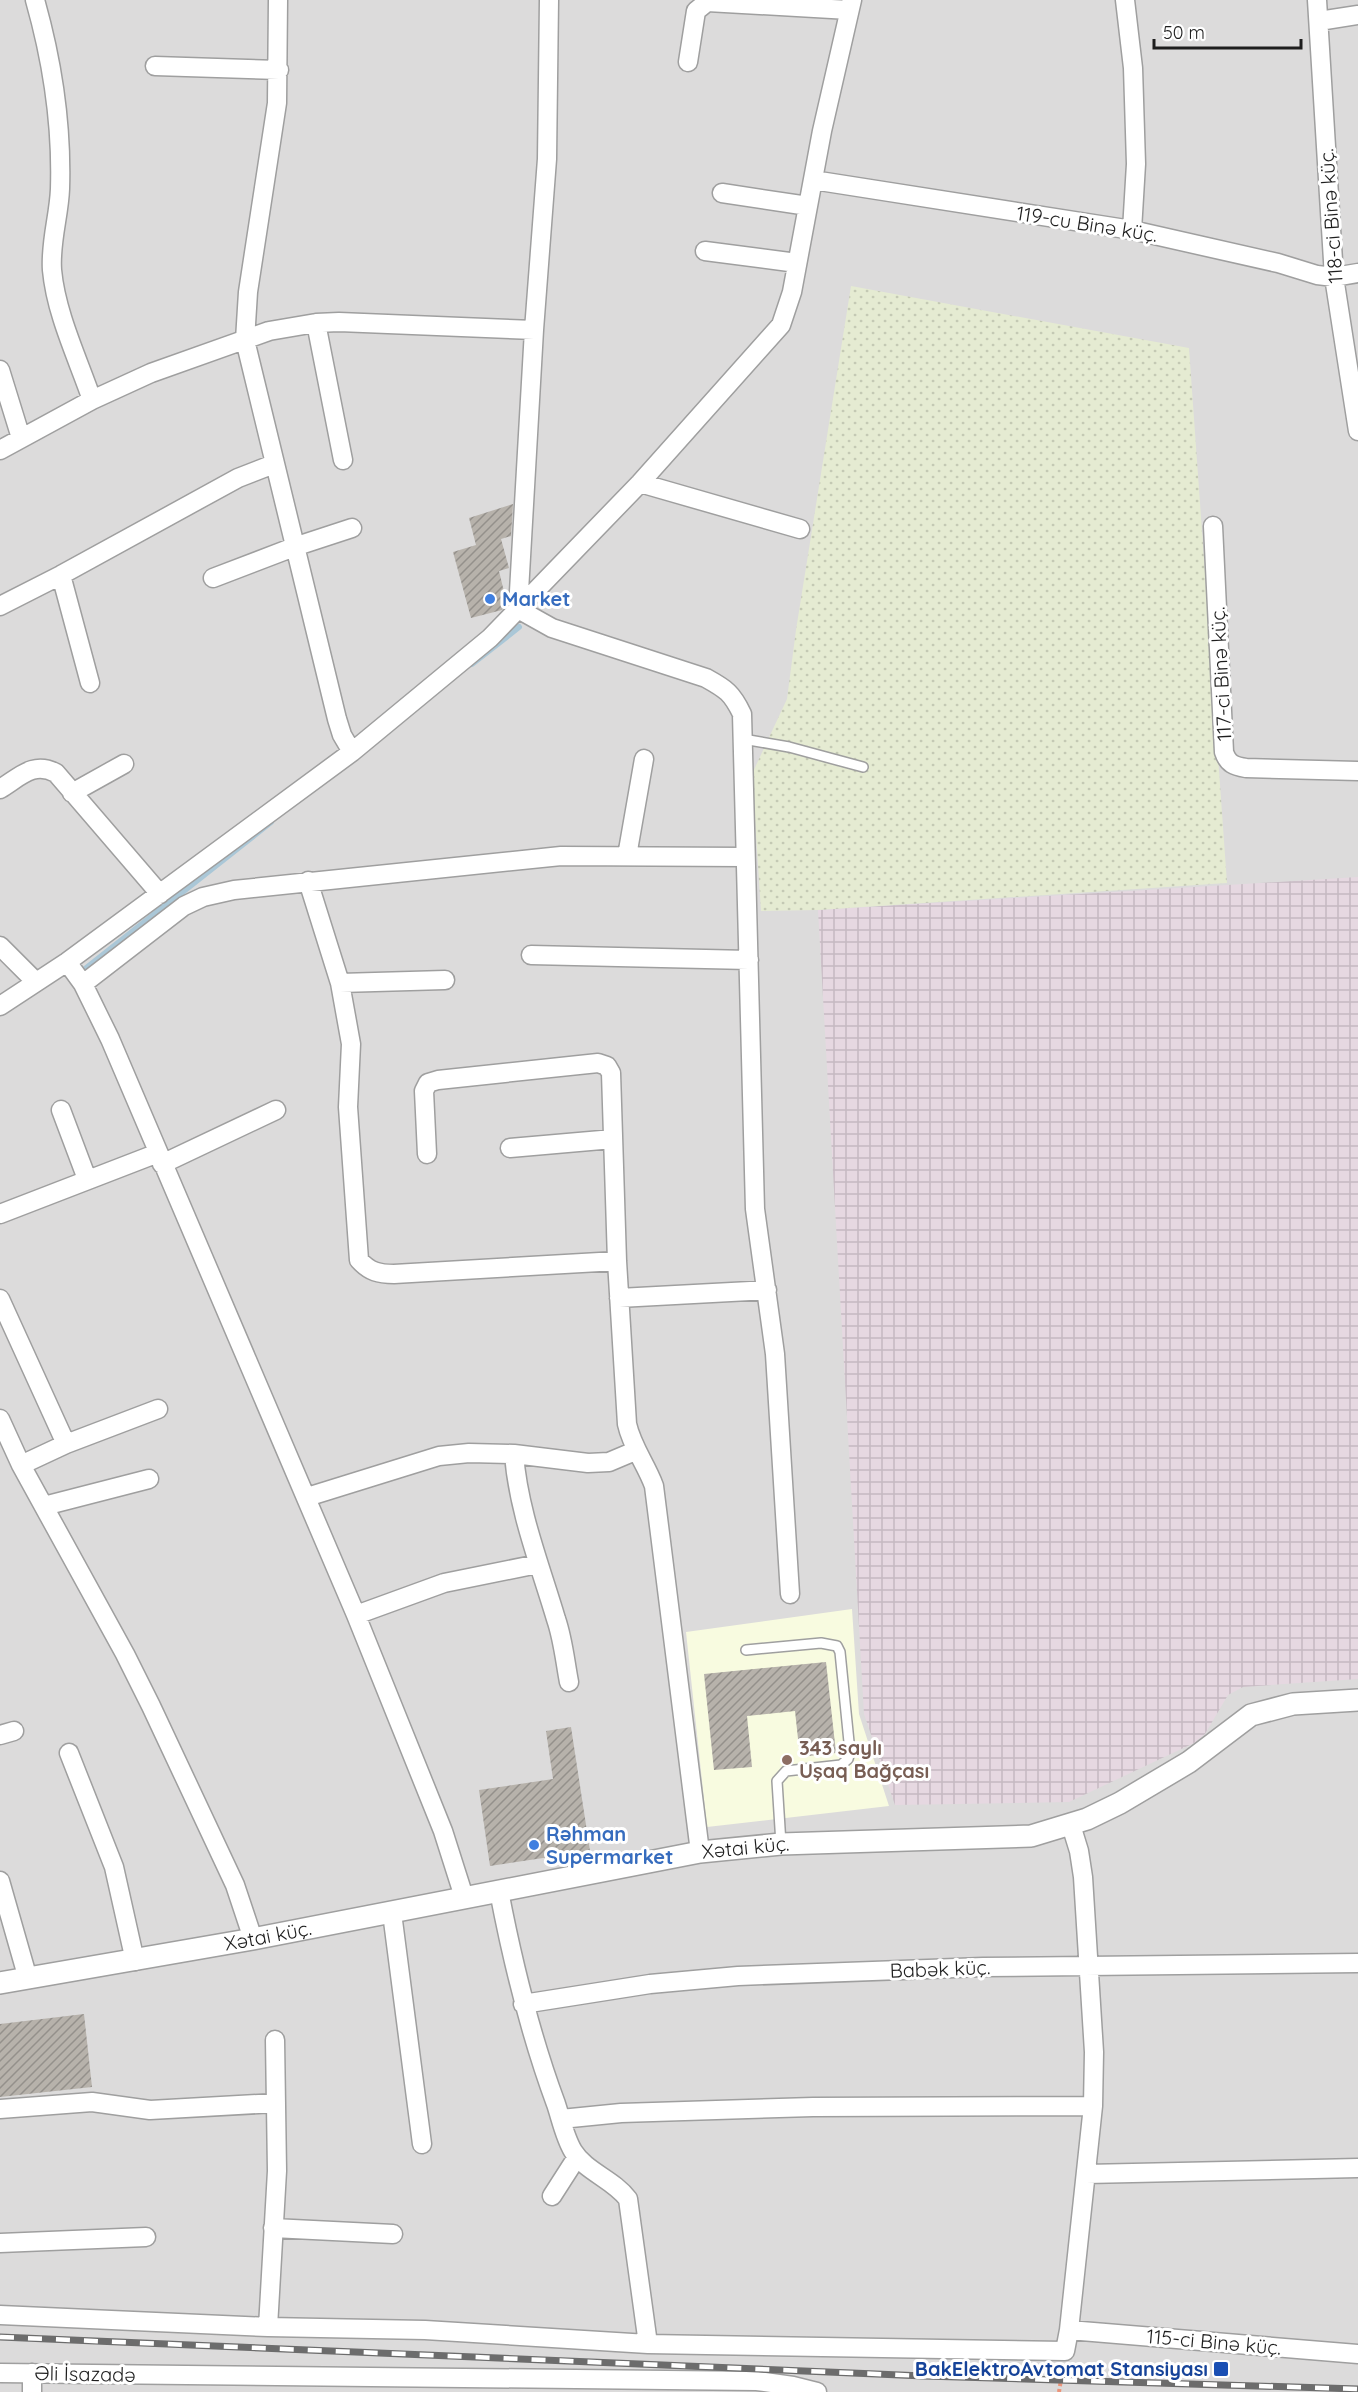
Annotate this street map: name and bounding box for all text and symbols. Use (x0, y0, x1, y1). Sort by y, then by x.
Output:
scale bar (1154, 12, 1301, 50)
text: 50 m (1163, 21, 1205, 44)
street label: 118-ci Binə küç. (1313, 148, 1348, 284)
street label: 119-cu Binə küç. (1015, 200, 1159, 247)
place label: Market (502, 586, 571, 611)
marker: Market (483, 592, 497, 606)
street label: 117-ci Binə küç. (1204, 606, 1237, 742)
place label: 343 saylı Uşaq Bağçası (799, 1735, 929, 1783)
marker: 343 saylı Uşaq Bağçası (780, 1753, 794, 1767)
place label: Rəhman Supermarket (546, 1821, 673, 1869)
street label: Xətai küç. (700, 1831, 790, 1864)
marker: Rəhman Supermarket (527, 1838, 541, 1852)
street label: Xətai küç. (222, 1915, 313, 1956)
street label: Babək küç. (889, 1954, 991, 1983)
street label: 115-ci Binə küç. (1146, 2323, 1282, 2360)
place label: BakElektroAvtomat Stansiyası (915, 2356, 1208, 2381)
street label: Əli İsazadə (34, 2360, 136, 2387)
marker: BakElektroAvtomat Stansiyası (1212, 2360, 1230, 2378)

